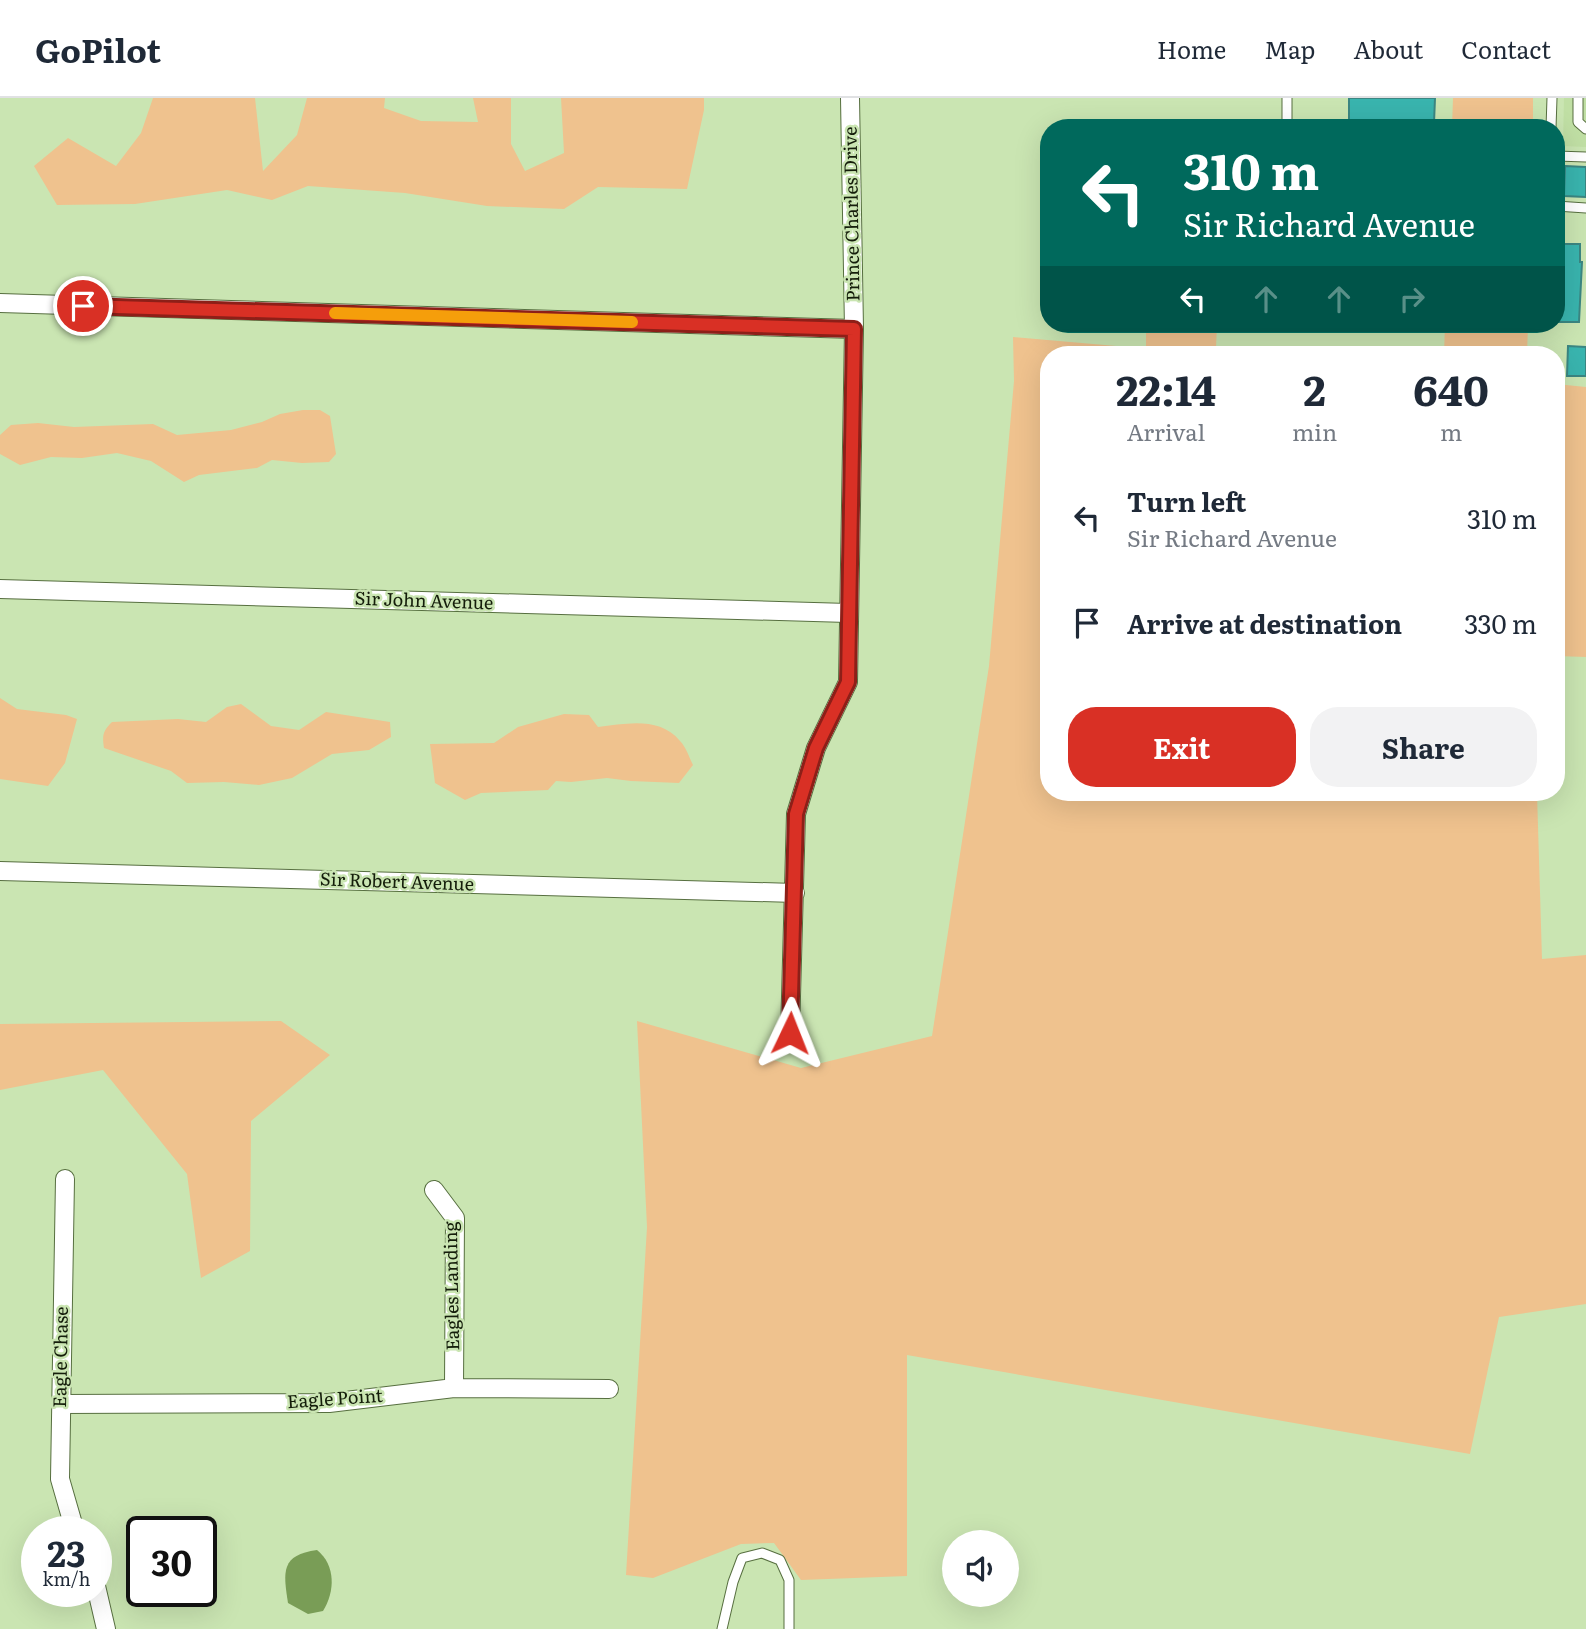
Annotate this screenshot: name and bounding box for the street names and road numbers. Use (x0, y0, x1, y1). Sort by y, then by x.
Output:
street label: Prince Charles Drive (835, 126, 866, 302)
street label: Sir John Avenue (354, 584, 494, 615)
street label: Sir Robert Avenue (320, 864, 475, 897)
street label: Eagles Landing (436, 1220, 465, 1351)
street label: Eagle Chase (45, 1306, 74, 1408)
street label: Eagle Point (286, 1381, 384, 1414)

